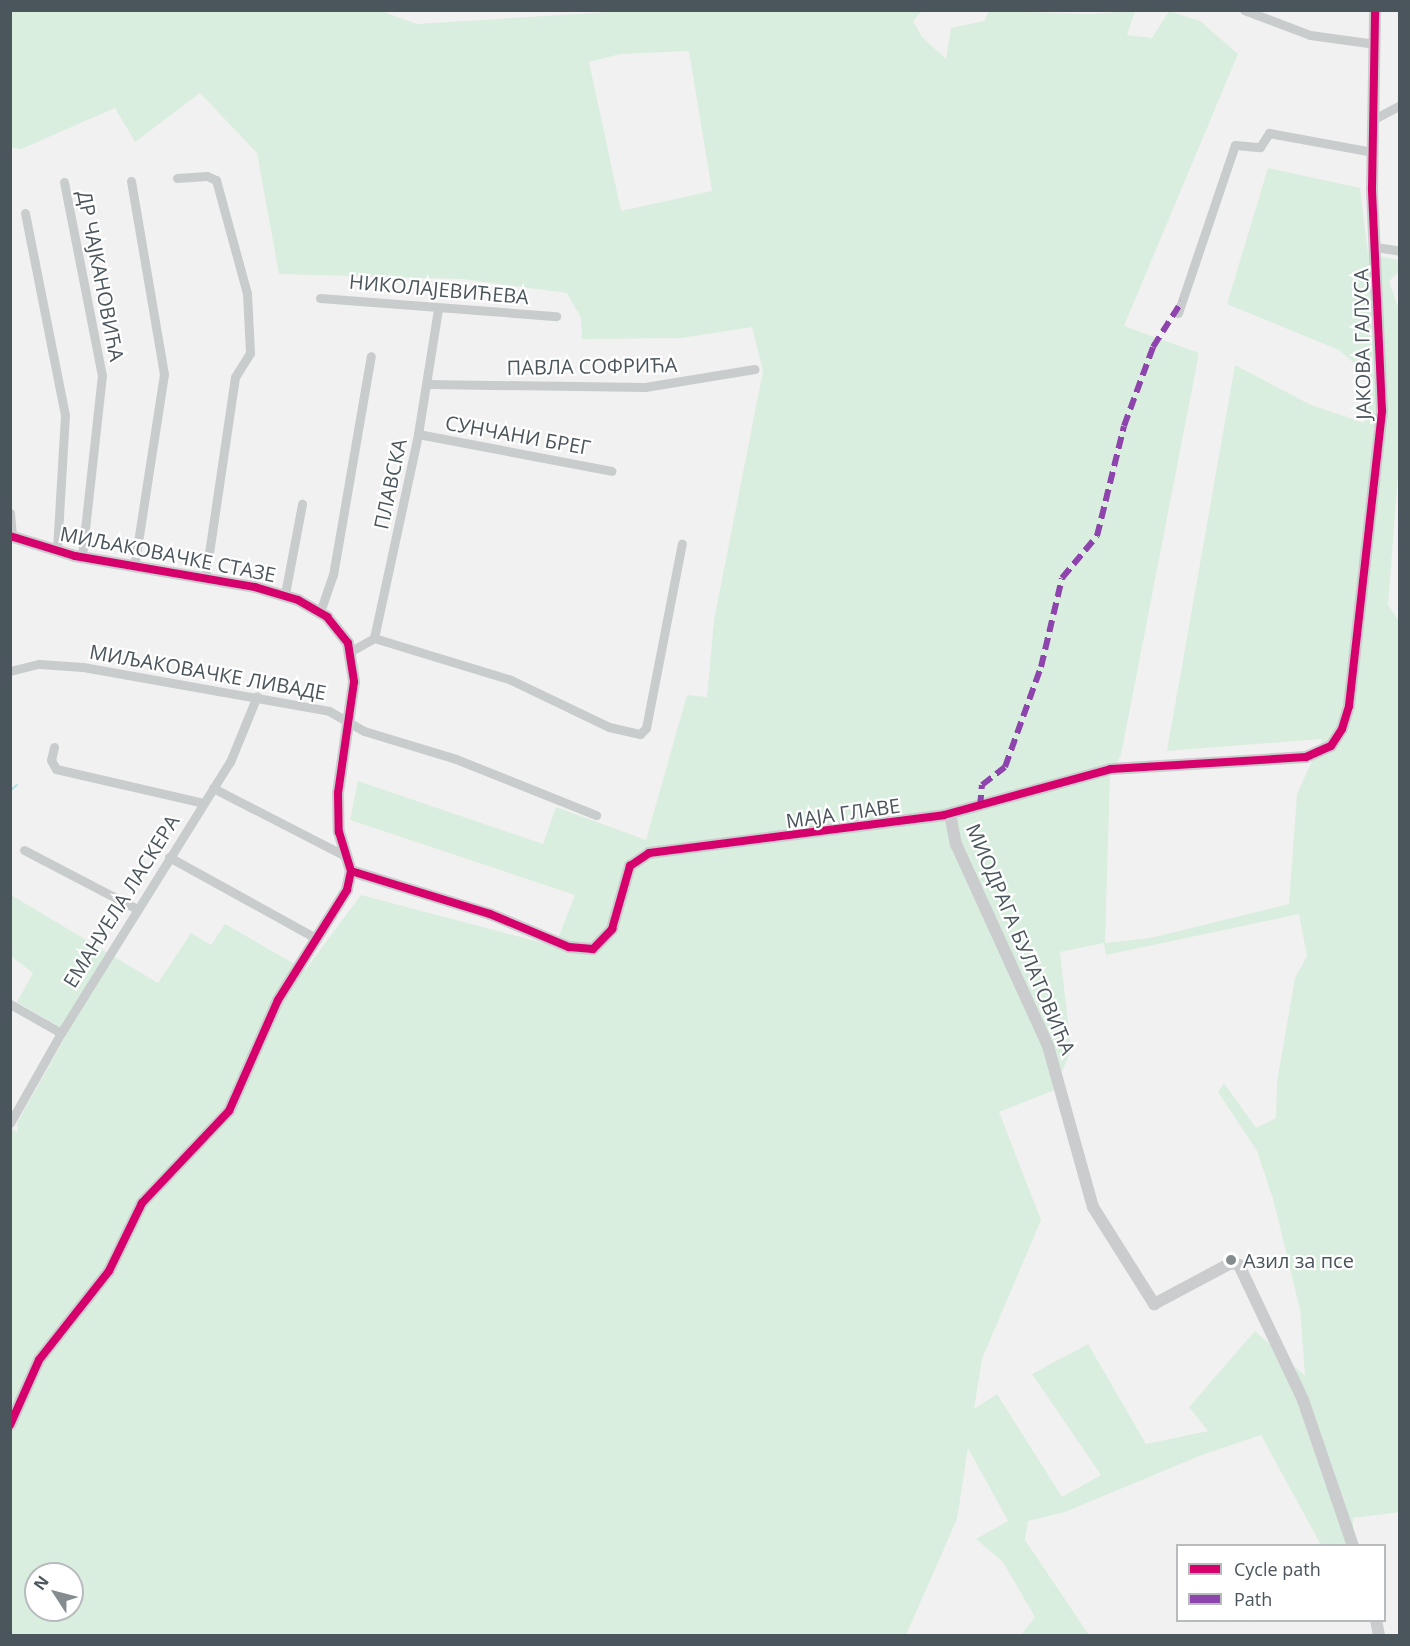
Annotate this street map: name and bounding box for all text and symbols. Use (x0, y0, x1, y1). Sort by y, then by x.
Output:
street label: ДР ЧАЈКАНОВИЋА (73, 189, 129, 363)
street label: ЈАКОВА ГАЛУСА (1349, 268, 1375, 420)
street label: НИКОЛАЈЕВИЋЕВА (348, 269, 530, 309)
street label: ПАВЛА СОФРИЋА (506, 353, 678, 379)
street label: СУНЧАНИ БРЕГ (443, 410, 593, 460)
street label: ПЛАВСКА (369, 437, 411, 531)
street label: МИЉАКОВАЧКЕ СТАЗЕ (58, 521, 278, 587)
street label: МИЉАКОВАЧКЕ ЛИВАДЕ (88, 639, 328, 705)
street label: МАЈА ГЛАВЕ (784, 793, 902, 833)
street label: ЕМАНУЕЛА ЛАСКЕРА (58, 810, 184, 992)
street label: МИОДРАГА БУЛАТОВИЋА (961, 820, 1081, 1058)
place label: Азил за псе (1243, 1248, 1354, 1272)
marker: Азил за псе (1224, 1253, 1238, 1267)
legend (1176, 1544, 1386, 1622)
text: Cycle path (1234, 1557, 1321, 1581)
north arrow (24, 1562, 84, 1622)
text: N (28, 1571, 54, 1594)
text: Path (1234, 1587, 1272, 1611)

